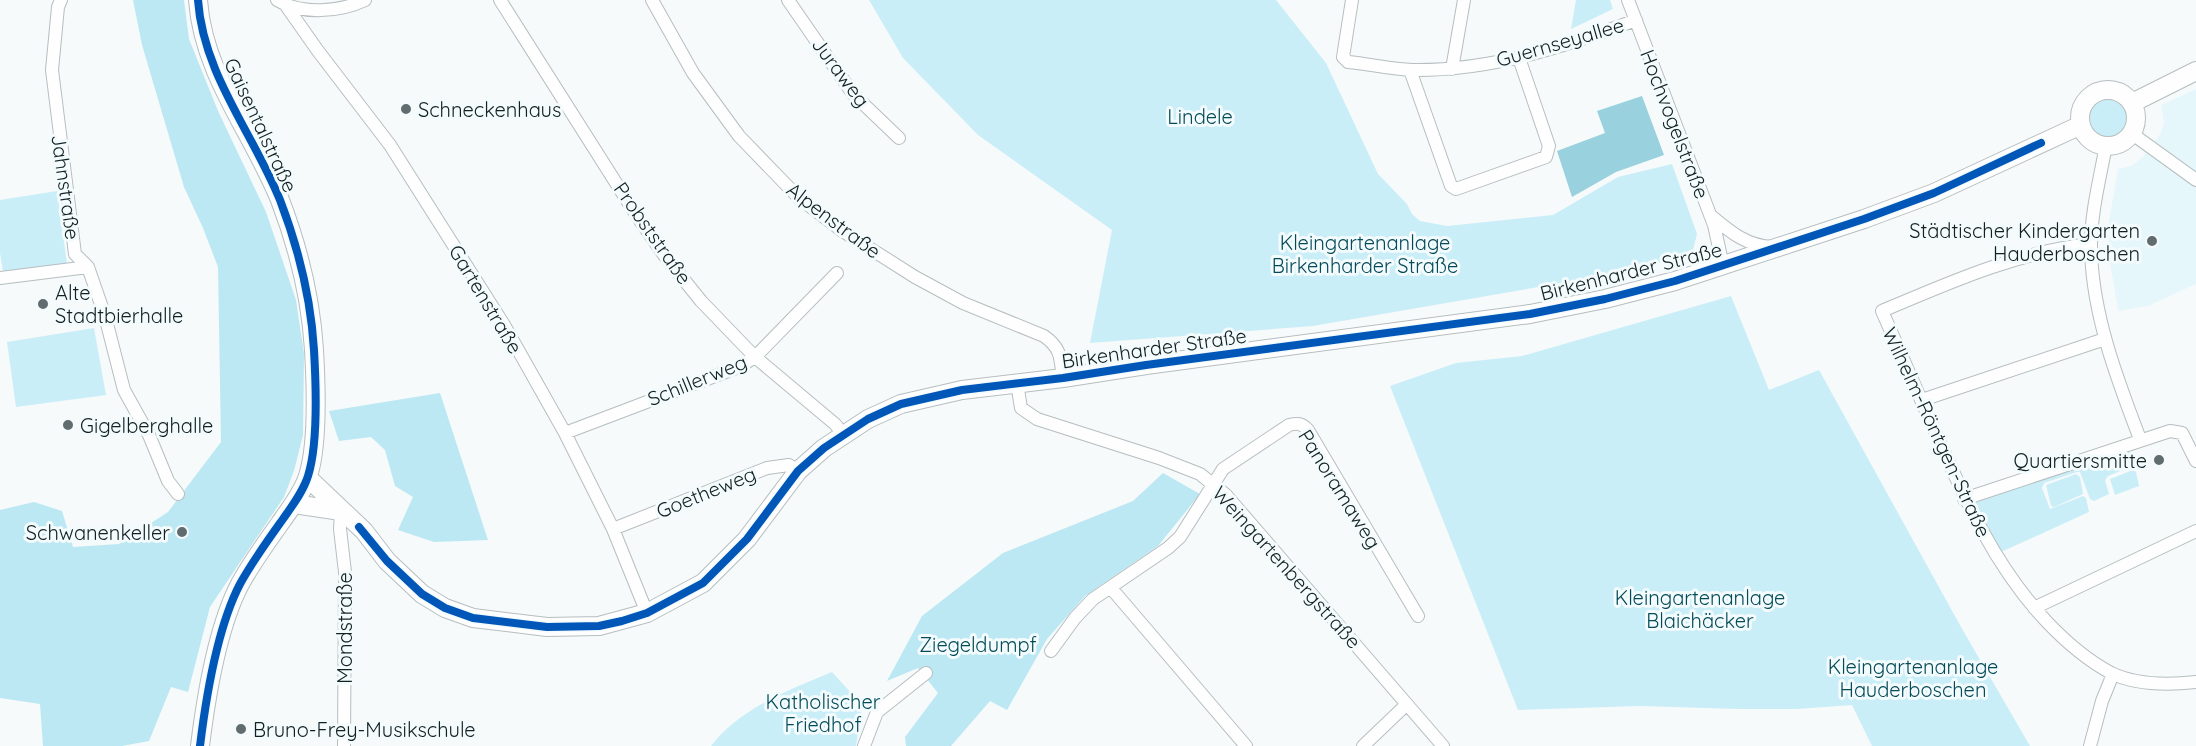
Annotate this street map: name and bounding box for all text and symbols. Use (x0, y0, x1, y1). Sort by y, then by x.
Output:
street label: Guernseyallee (1493, 12, 1627, 72)
street label: Juraweg (807, 32, 875, 112)
street label: Hochvogelstraße (1635, 46, 1715, 202)
street label: Gaisentalstraße (219, 54, 303, 196)
place label: Schneckenhaus (418, 97, 561, 122)
marker: Schneckenhaus (399, 102, 413, 116)
park label: Lindele (1167, 104, 1233, 129)
street label: Jahnstraße (46, 133, 86, 241)
street label: Alpenstraße (782, 176, 886, 264)
street label: Probststraße (609, 177, 697, 289)
place label: Städtischer Kindergarten Hauderboschen (1909, 218, 2140, 266)
park label: Kleingartenanlage Birkenharder Straße (1272, 230, 1458, 278)
marker: Städtischer Kindergarten Hauderboschen (2145, 234, 2159, 248)
street label: Birkenharder Straße (1538, 236, 1724, 306)
street label: Gartenstraße (444, 240, 528, 358)
place label: Alte Stadtbierhalle (55, 280, 183, 328)
marker: Alte Stadtbierhalle (36, 297, 50, 311)
street label: Birkenharder Straße (1060, 323, 1248, 373)
street label: Wilhelm-Röntgen-Straße (1877, 323, 1997, 541)
street label: Schillerweg (644, 349, 750, 411)
place label: Gigelberghalle (80, 413, 213, 438)
marker: Gigelberghalle (61, 418, 75, 432)
street label: Panoramaweg (1293, 425, 1387, 553)
place label: Quartiersmitte (2014, 448, 2147, 473)
marker: Quartiersmitte (2152, 453, 2166, 467)
street label: Goetheweg (652, 461, 760, 523)
street label: Weingartenbergstraße (1207, 481, 1367, 653)
place label: Schwanenkeller (26, 520, 170, 545)
marker: Schwanenkeller (175, 525, 189, 539)
street label: Mondstraße (332, 572, 357, 684)
park label: Kleingartenanlage Blaichäcker (1615, 585, 1785, 633)
park label: Ziegeldumpf (919, 632, 1037, 657)
park label: Kleingartenanlage Hauderboschen (1828, 654, 1998, 702)
park label: Katholischer Friedhof (766, 689, 881, 737)
place label: Bruno-Frey-Musikschule (253, 717, 476, 742)
marker: Bruno-Frey-Musikschule (234, 722, 248, 736)

